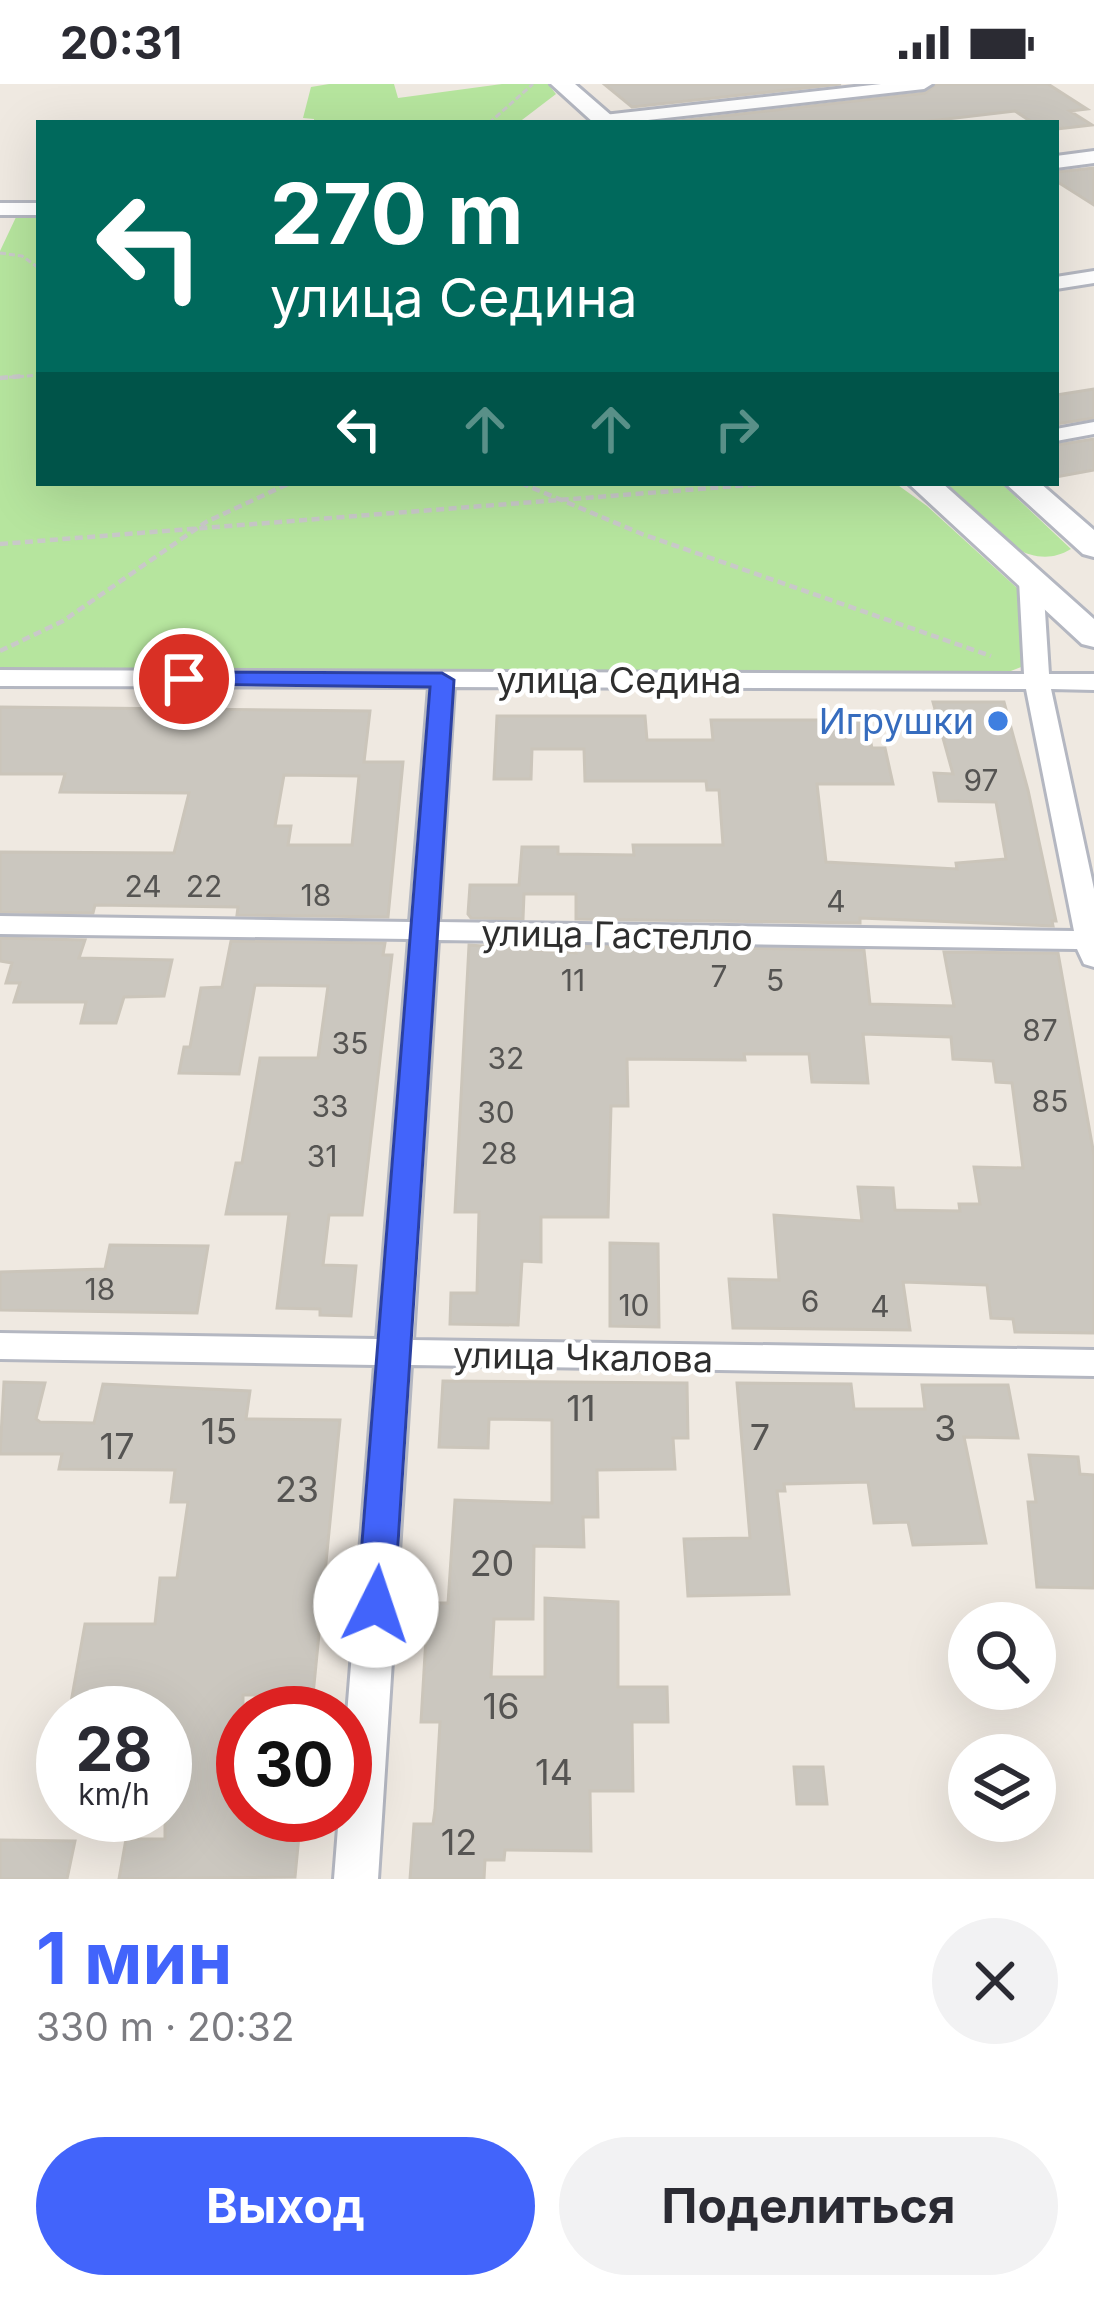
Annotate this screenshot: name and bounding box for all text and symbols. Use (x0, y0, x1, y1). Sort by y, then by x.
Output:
text: 20:31 (60, 15, 182, 70)
text: 270 m (270, 163, 524, 264)
icon: left (72, 168, 228, 324)
text: улица Седина (270, 265, 638, 330)
icon: left (326, 396, 392, 462)
icon: ahead (452, 396, 518, 462)
icon: ahead (578, 396, 644, 462)
icon: right (704, 396, 770, 462)
pin (133, 628, 235, 730)
icon: arrive (151, 646, 217, 712)
street label: улица Седина (496, 658, 742, 702)
place label: Игрушки (819, 699, 974, 743)
marker: Игрушки (985, 708, 1011, 734)
house number: 97 (964, 762, 999, 798)
house number: 24 (124, 868, 162, 904)
house number: 22 (186, 868, 222, 904)
house number: 18 (301, 877, 331, 913)
house number: 4 (826, 883, 846, 919)
street label: улица Гастелло (481, 911, 753, 959)
house number: 7 (711, 958, 727, 994)
house number: 11 (561, 962, 585, 998)
house number: 5 (766, 962, 784, 998)
house number: 87 (1022, 1012, 1058, 1048)
house number: 35 (332, 1025, 368, 1061)
house number: 32 (488, 1040, 524, 1076)
house number: 85 (1032, 1083, 1068, 1119)
house number: 33 (311, 1088, 349, 1124)
house number: 30 (477, 1094, 515, 1130)
house number: 28 (481, 1135, 517, 1171)
house number: 31 (307, 1138, 337, 1174)
house number: 18 (85, 1271, 115, 1307)
house number: 6 (801, 1283, 819, 1319)
house number: 10 (618, 1287, 650, 1323)
house number: 4 (870, 1288, 890, 1324)
street label: улица Чкалова (453, 1333, 713, 1381)
house number: 11 (566, 1386, 596, 1430)
house number: 3 (934, 1406, 956, 1450)
house number: 15 (201, 1409, 237, 1453)
house number: 7 (750, 1415, 770, 1459)
house number: 17 (99, 1424, 135, 1468)
house number: 23 (275, 1467, 319, 1511)
house number: 20 (470, 1541, 514, 1585)
position arrow (313, 1542, 439, 1668)
map controls (948, 1602, 1056, 1842)
button: search (948, 1602, 1056, 1710)
house number: 16 (483, 1684, 519, 1728)
speed limit sign: 30 (216, 1686, 372, 1842)
text: 28 (76, 1713, 152, 1785)
button: layers (948, 1734, 1056, 1842)
house number: 14 (535, 1750, 573, 1794)
text: km/h (78, 1776, 150, 1812)
house number: 12 (441, 1820, 477, 1864)
text: 1 мин (36, 1914, 232, 2001)
button: close (932, 1918, 1058, 2044)
text: 330 m · 20:32 (36, 2003, 295, 2050)
button: Выход (36, 2137, 535, 2275)
button: Поделиться (559, 2137, 1058, 2275)

